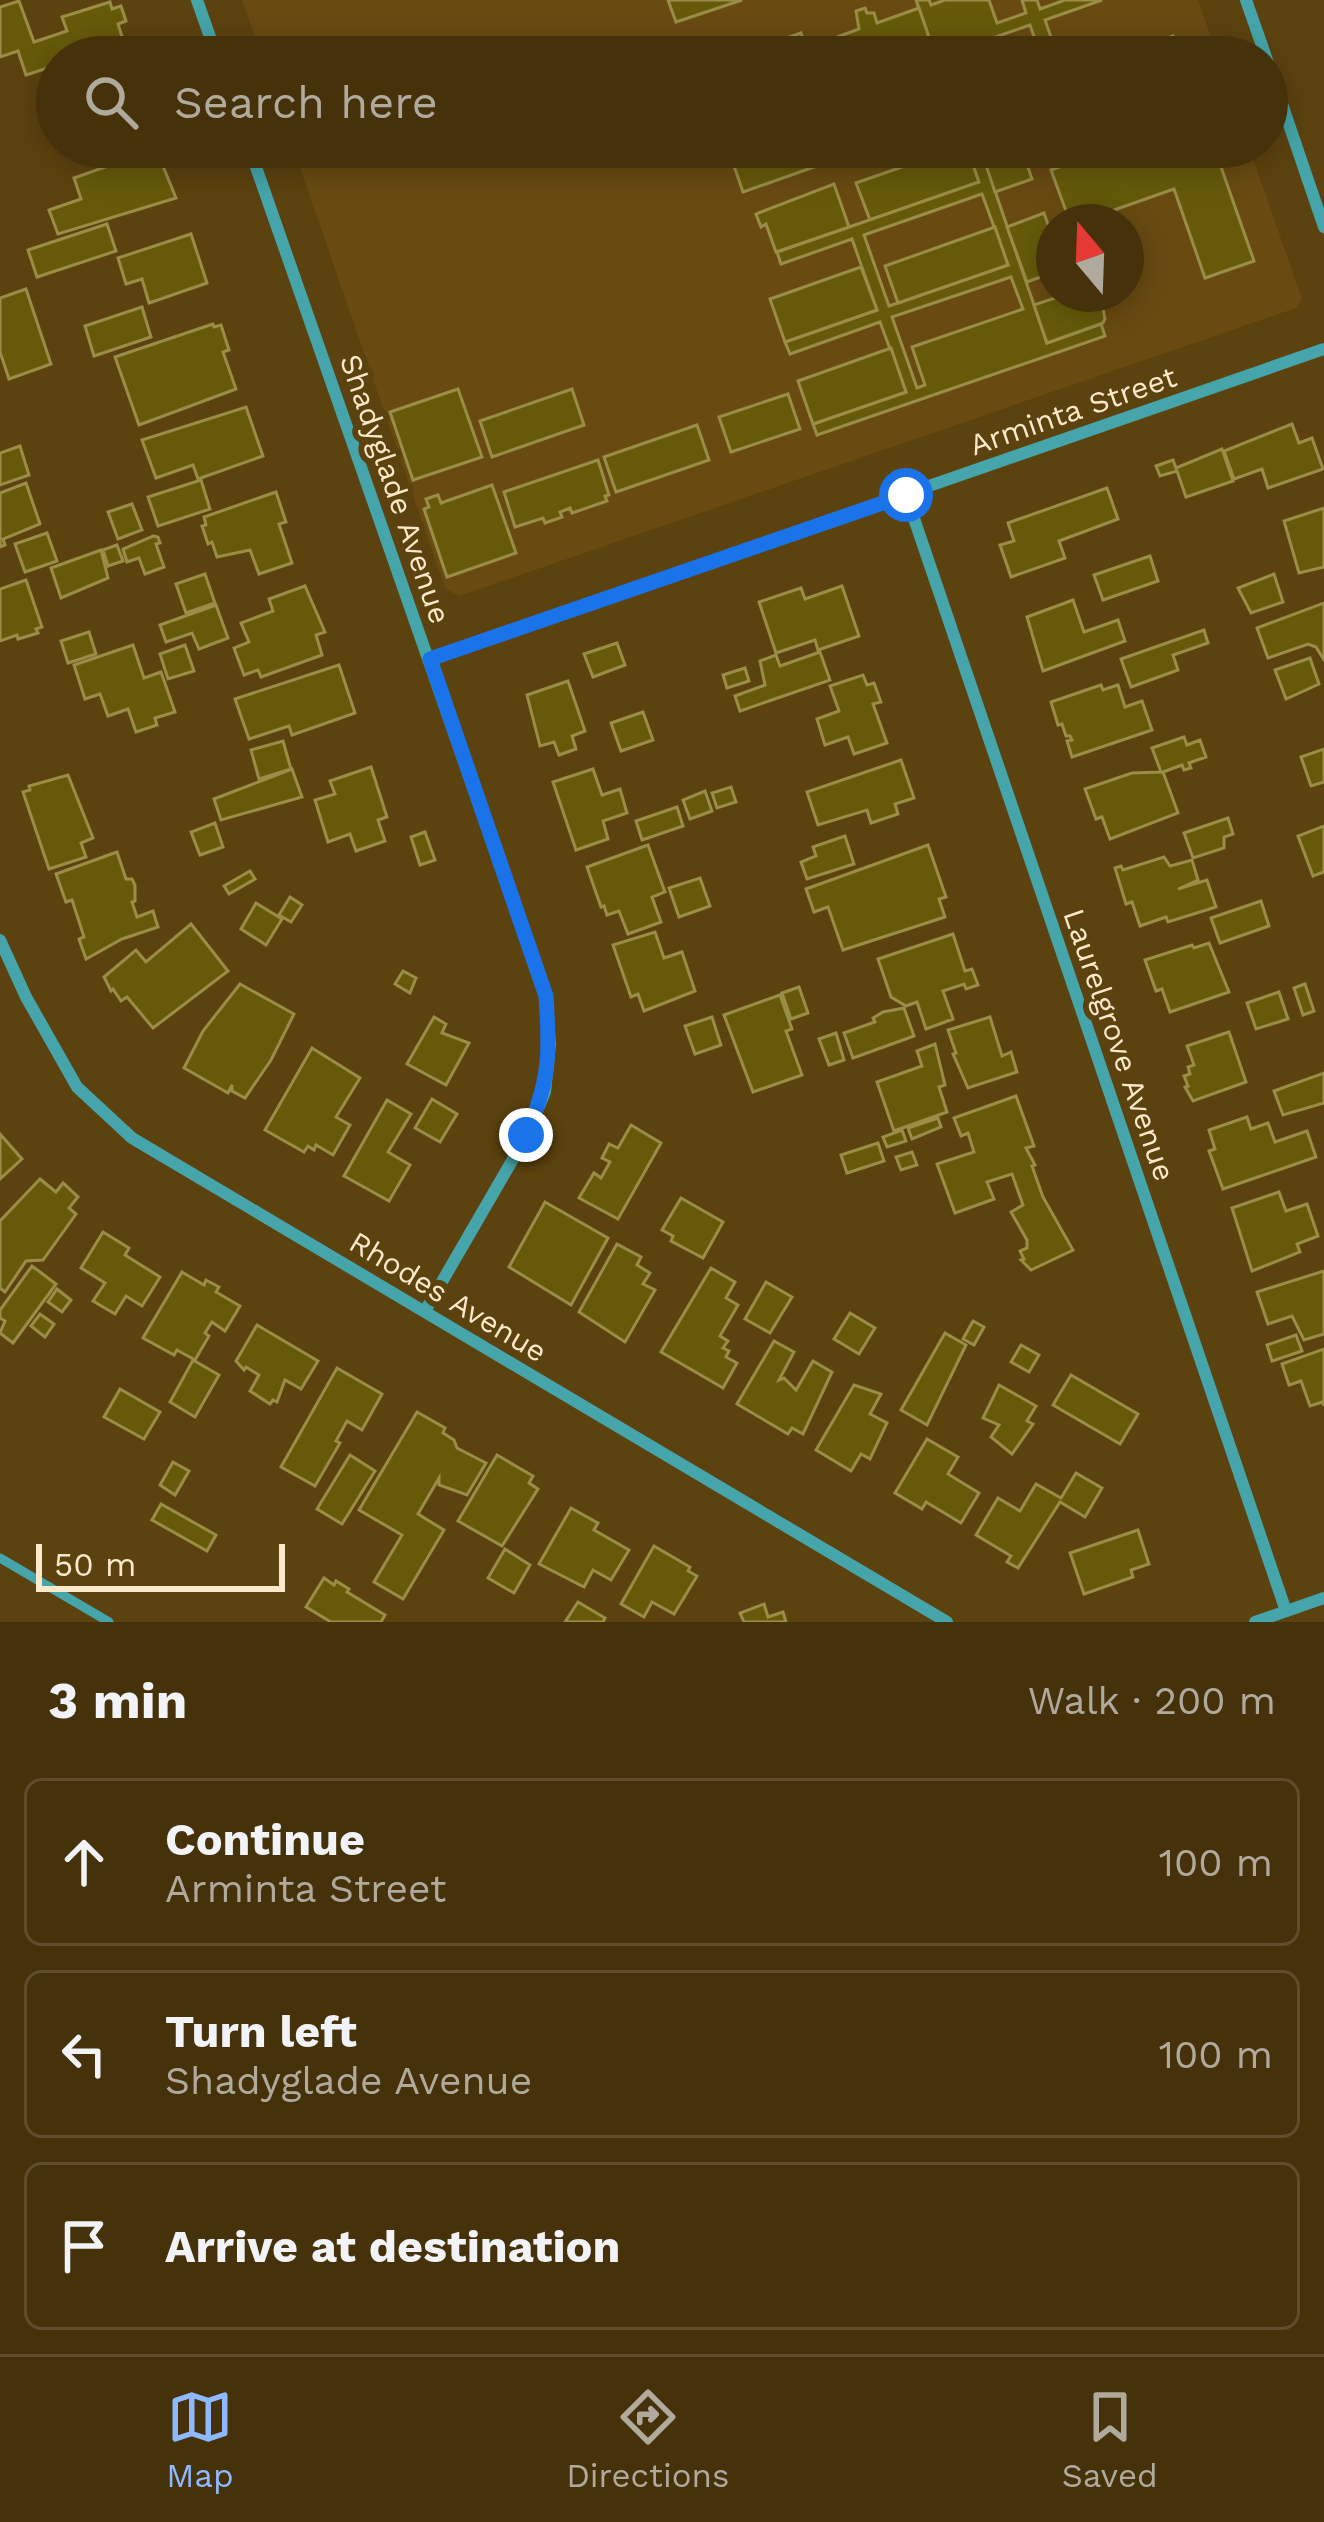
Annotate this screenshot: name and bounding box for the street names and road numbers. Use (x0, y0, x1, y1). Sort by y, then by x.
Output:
street label: Shadyglade Avenue (333, 350, 458, 628)
street label: Arminta Street (965, 359, 1181, 462)
street label: Laurelgrove Avenue (1056, 904, 1182, 1185)
street label: Rhodes Avenue (343, 1224, 553, 1369)

